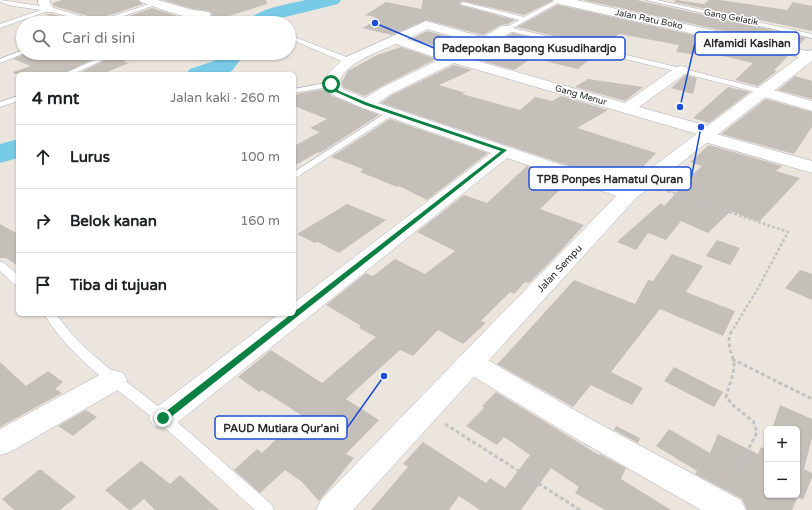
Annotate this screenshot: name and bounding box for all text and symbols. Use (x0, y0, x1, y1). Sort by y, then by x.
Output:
street label: Jalan Ratu Boko (614, 7, 684, 32)
street label: Gang Gelatik (703, 7, 759, 28)
search box (16, 16, 296, 60)
icon: search (30, 27, 52, 49)
text: Cari di sini (62, 29, 135, 47)
callout: Alfamidi Kasihan (695, 32, 799, 55)
callout: Padepokan Bagong Kusudihardjo (434, 37, 625, 60)
text: Alfamidi Kasihan (703, 37, 791, 50)
text: Padepokan Bagong Kusudihardjo (442, 42, 617, 56)
route start (322, 75, 340, 93)
street label: Gang Menur (554, 83, 609, 108)
text: 4 mnt (32, 88, 79, 109)
text: Jalan kaki · 260 m (170, 90, 280, 106)
icon: ahead (32, 146, 54, 168)
text: Lurus (70, 148, 110, 166)
text: 100 m (240, 149, 280, 165)
callout: TPB Ponpes Hamatul Quran (529, 167, 691, 190)
text: TPB Ponpes Hamatul Quran (536, 173, 683, 187)
icon: right (32, 210, 54, 232)
text: Belok kanan (70, 212, 157, 230)
text: 160 m (240, 213, 280, 229)
street label: Jalan Sempu (535, 242, 585, 295)
icon: arrive (32, 274, 54, 296)
text: Tiba di tujuan (70, 276, 167, 294)
route end (154, 409, 172, 427)
callout: PAUD Mutiara Qur'ani (215, 416, 347, 439)
text: PAUD Mutiara Qur'ani (223, 422, 339, 435)
map controls (764, 426, 800, 498)
button: + (764, 426, 800, 462)
button: − (764, 462, 800, 498)

